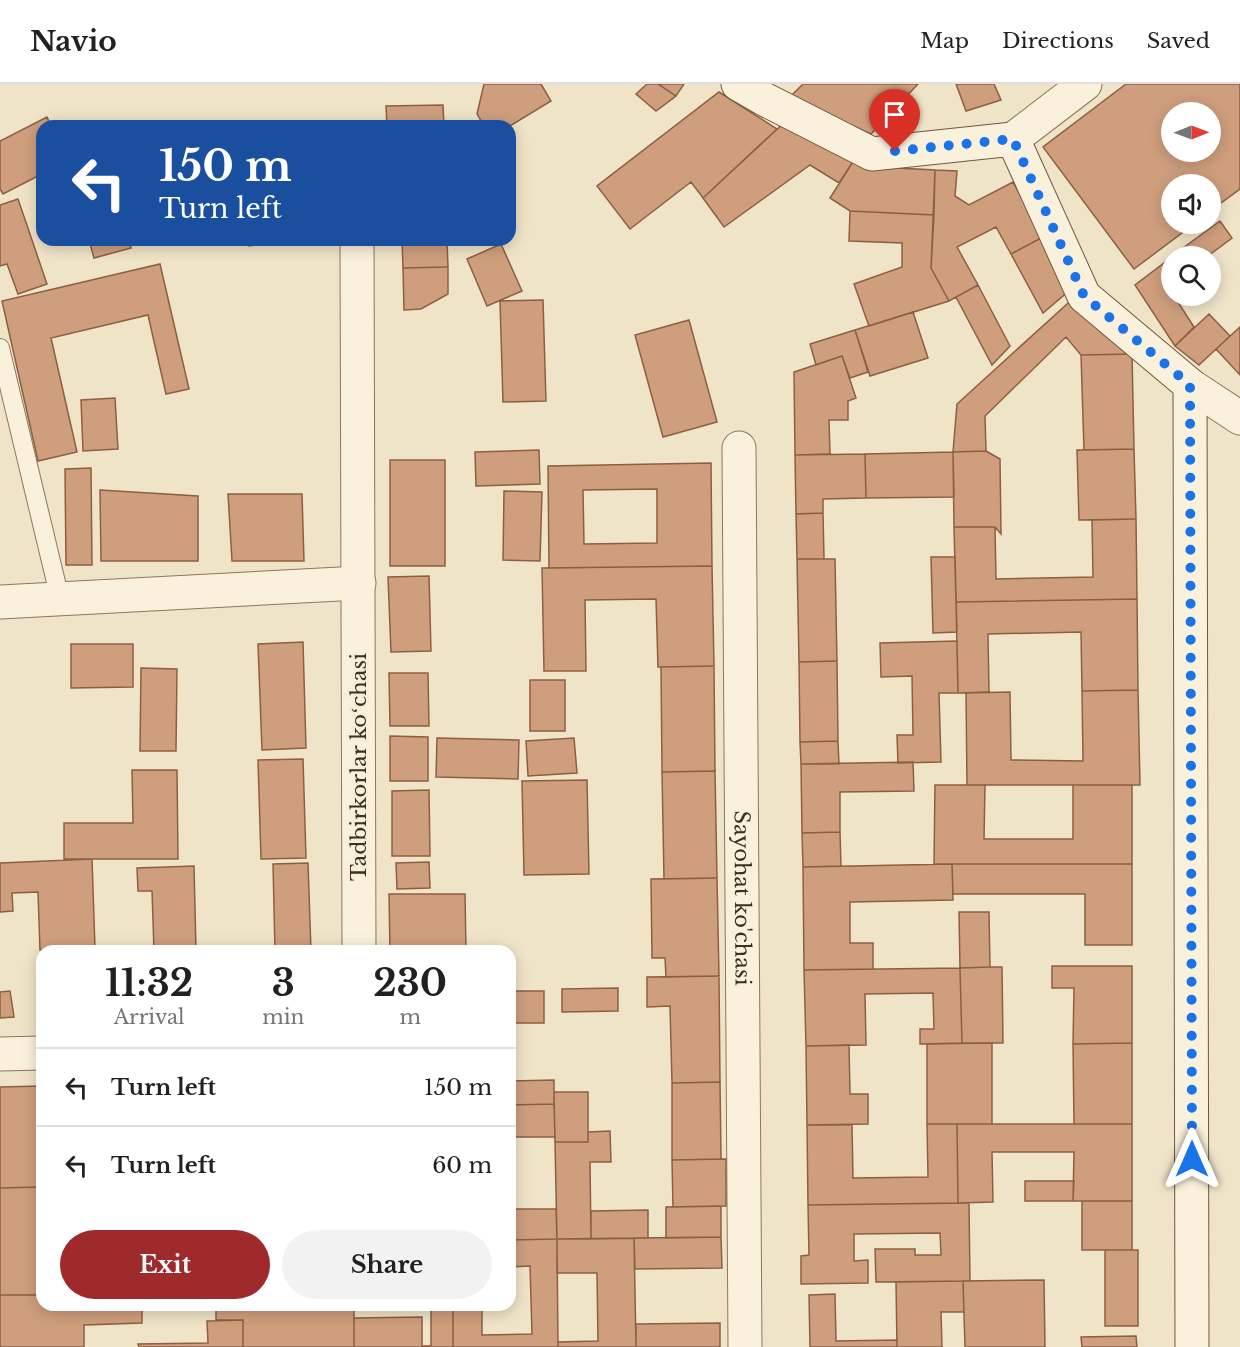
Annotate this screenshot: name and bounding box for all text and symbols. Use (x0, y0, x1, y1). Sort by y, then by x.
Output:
text: Navio (30, 24, 117, 59)
text: Map (920, 28, 969, 54)
text: Directions (1002, 28, 1114, 54)
text: Saved (1147, 28, 1210, 54)
pin (869, 89, 920, 151)
icon: arrive (878, 98, 911, 131)
north arrow (1161, 102, 1221, 162)
map controls (1161, 102, 1221, 306)
text: 150 m (159, 140, 292, 192)
icon: left (60, 144, 138, 222)
button: sound (1161, 174, 1221, 234)
text: Turn left (159, 192, 282, 225)
button: search (1161, 246, 1221, 306)
street label: Tadbirkorlar koʻchasi (346, 653, 372, 881)
street label: Sayohat ko'chasi (728, 810, 756, 986)
text: 11:32 (105, 961, 193, 1006)
text: 3 (272, 961, 295, 1006)
text: 230 (373, 961, 447, 1006)
text: Arrival (114, 1005, 185, 1029)
text: min (262, 1005, 304, 1029)
text: m (399, 1005, 421, 1029)
icon: left (60, 1071, 93, 1104)
text: Turn left (111, 1074, 216, 1101)
text: 150 m (424, 1074, 492, 1101)
position arrow (1160, 1127, 1224, 1191)
icon: left (60, 1149, 93, 1182)
text: Turn left (111, 1152, 216, 1179)
text: 60 m (432, 1152, 492, 1179)
button: Exit (60, 1230, 270, 1299)
button: Share (282, 1230, 492, 1299)

